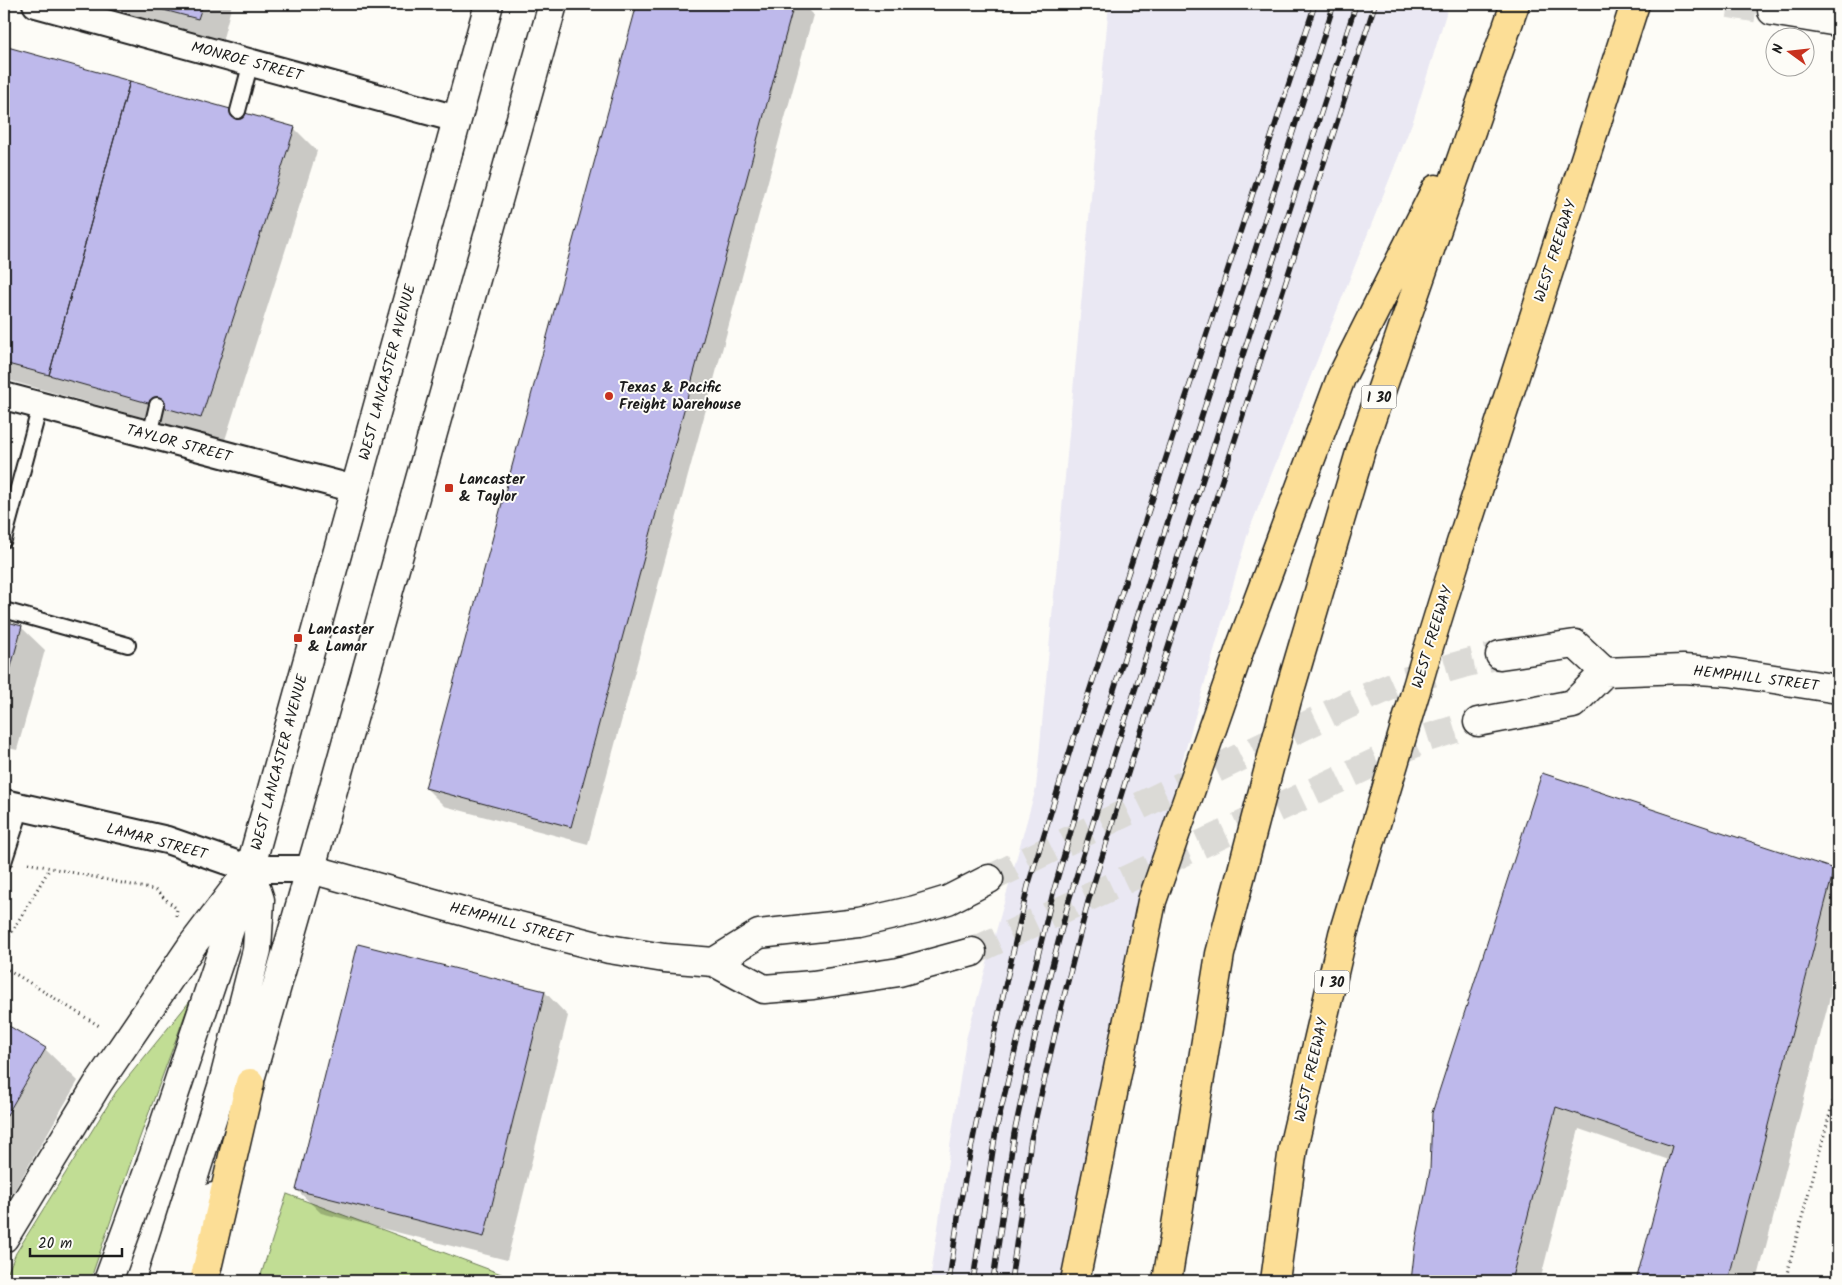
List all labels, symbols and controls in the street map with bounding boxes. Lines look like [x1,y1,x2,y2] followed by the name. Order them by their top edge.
[1764,28,1814,78] north arrow
[188,36,307,89] street label: MONROE STREET
[1767,42,1790,56] text: N
[1528,196,1584,305] street label: WEST FREEWAY
[353,280,423,463] street label: WEST LANCASTER AVENUE
[619,376,742,417] place label: Texas & Pacific Freight Warehouse
[1362,386,1396,408] road number: I 30
[603,390,615,402] marker: Texas & Pacific Freight Warehouse
[123,418,236,470] street label: TAYLOR STREET
[459,468,525,509] place label: Lancaster & Taylor
[443,482,455,494] marker: Lancaster & Taylor
[1406,582,1460,692] street label: WEST FREEWAY
[308,618,374,659] place label: Lancaster & Lamar
[292,632,304,644] marker: Lancaster & Lamar
[1692,659,1822,699] street label: HEMPHILL STREET
[245,670,315,853] street label: WEST LANCASTER AVENUE
[104,817,212,867] street label: LAMAR STREET
[447,896,577,952] street label: HEMPHILL STREET
[1314,970,1350,994] road number: I 30
[1288,1014,1336,1125] street label: WEST FREEWAY
[30,1225,122,1257] scale bar
[38,1232,72,1256] text: 20 m

